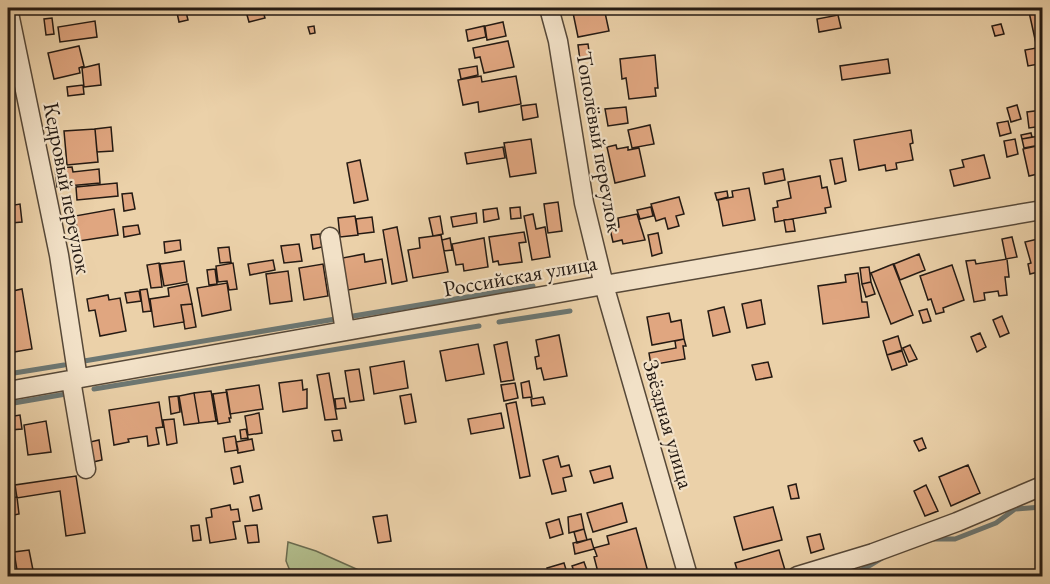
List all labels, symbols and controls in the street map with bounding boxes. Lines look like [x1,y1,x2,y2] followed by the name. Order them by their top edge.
[569,49,630,235] street label: Тополёвый переулок
[37,100,98,277] street label: Кедровый переулок
[441,248,599,303] street label: Российская улица
[636,356,701,492] street label: Звёздная улица

